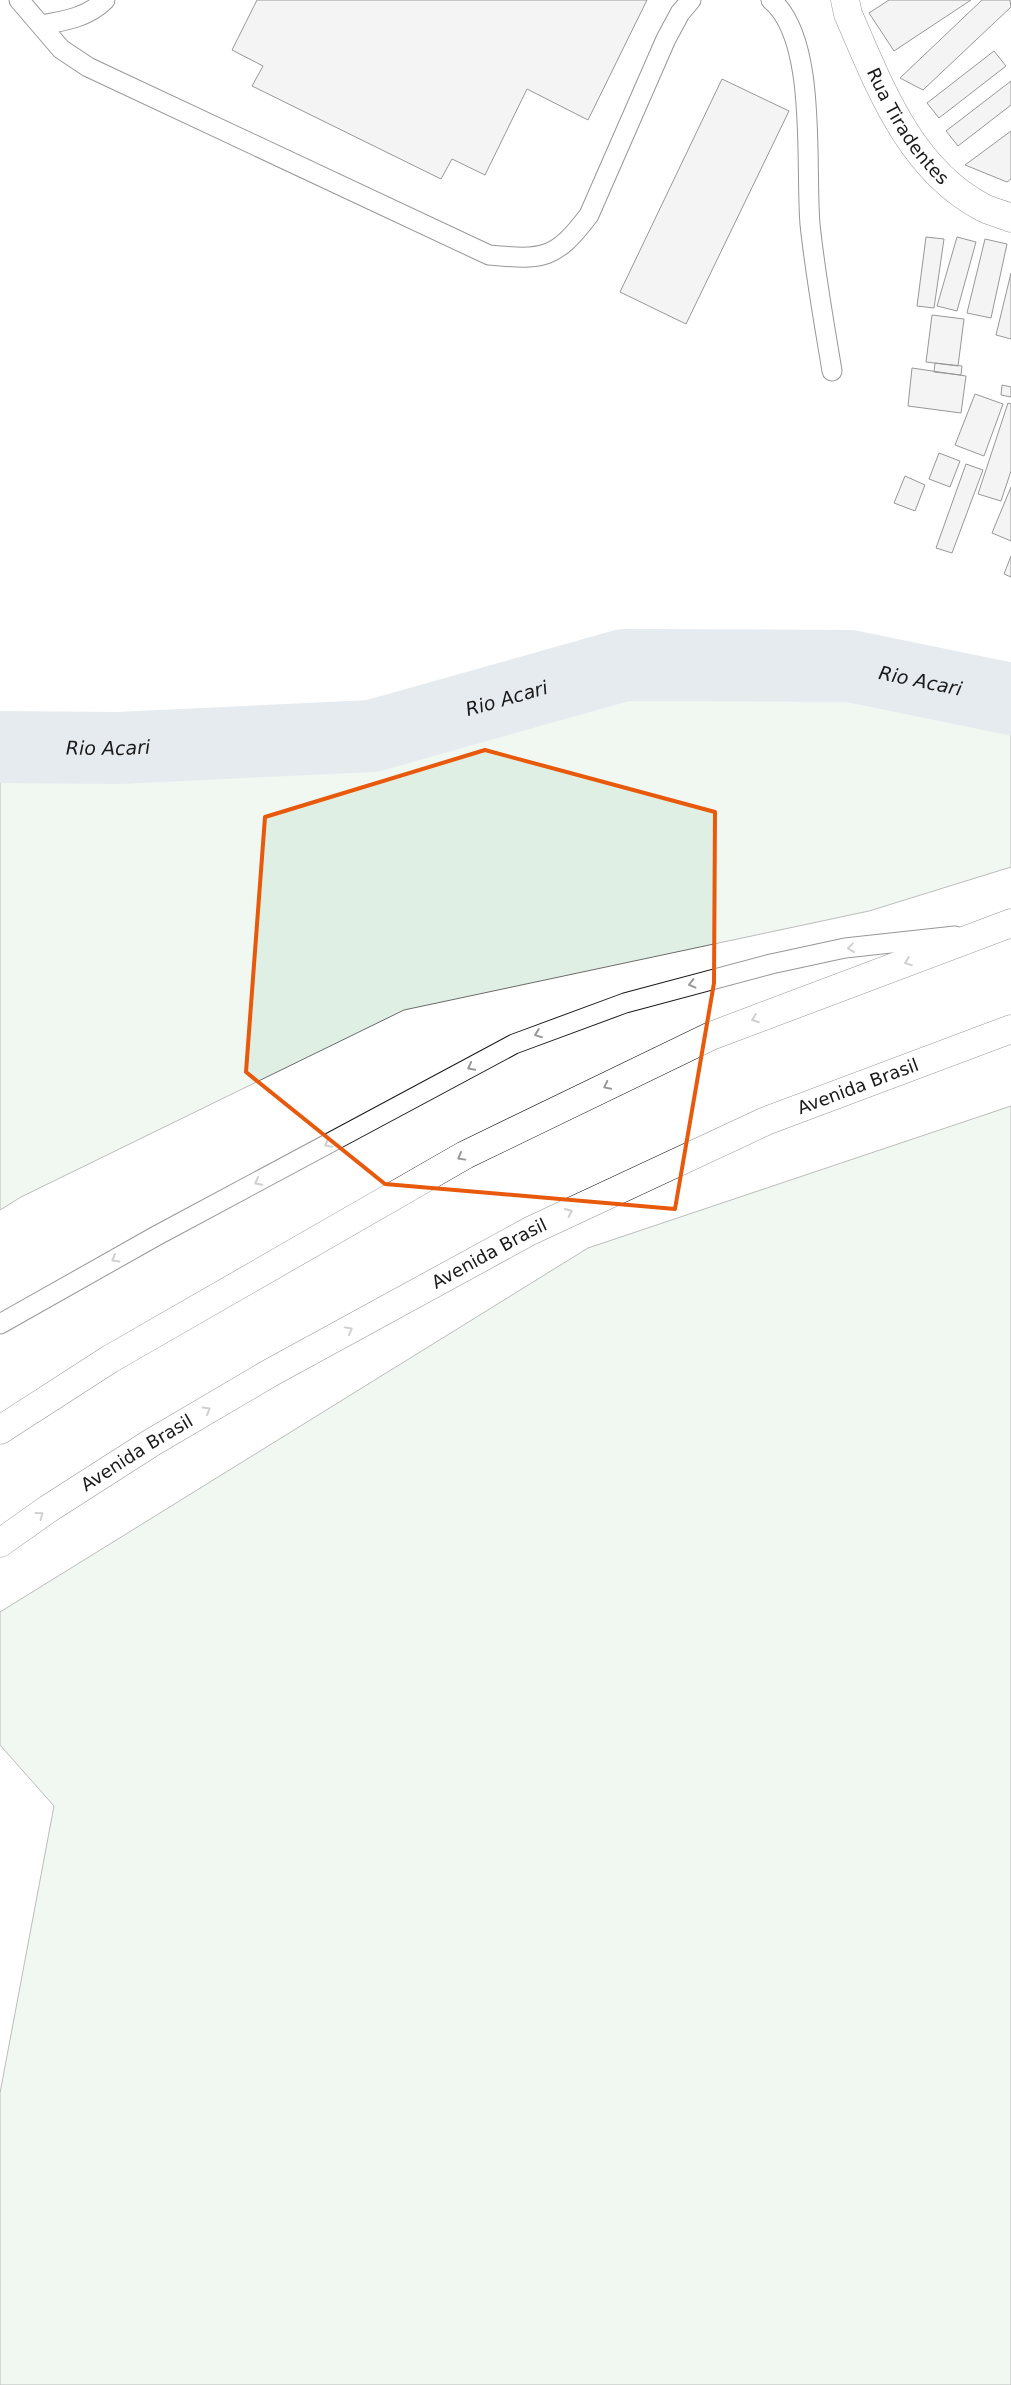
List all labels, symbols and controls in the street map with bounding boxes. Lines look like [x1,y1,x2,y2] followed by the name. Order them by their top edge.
[863,64,953,189] street label: Rua Tiradentes
[877,661,965,700] water label: Rio Acari
[463,676,551,720] water label: Rio Acari
[66,735,151,759] water label: Rio Acari
[846,942,854,953] one-way arrow
[904,956,912,966] one-way arrow
[688,978,697,989] one-way arrow
[752,1013,760,1023] one-way arrow
[534,1028,543,1039] one-way arrow
[794,1054,921,1118] street label: Avenida Brasil
[467,1061,476,1071] one-way arrow
[604,1080,613,1090] one-way arrow
[324,1138,333,1148] one-way arrow
[458,1151,467,1161] one-way arrow
[254,1176,263,1186] one-way arrow
[564,1208,573,1219] one-way arrow
[428,1214,550,1293] street label: Avenida Brasil
[112,1253,121,1263] one-way arrow
[343,1326,352,1336] one-way arrow
[202,1406,211,1416] one-way arrow
[77,1410,196,1495] street label: Avenida Brasil
[34,1512,44,1521] one-way arrow

